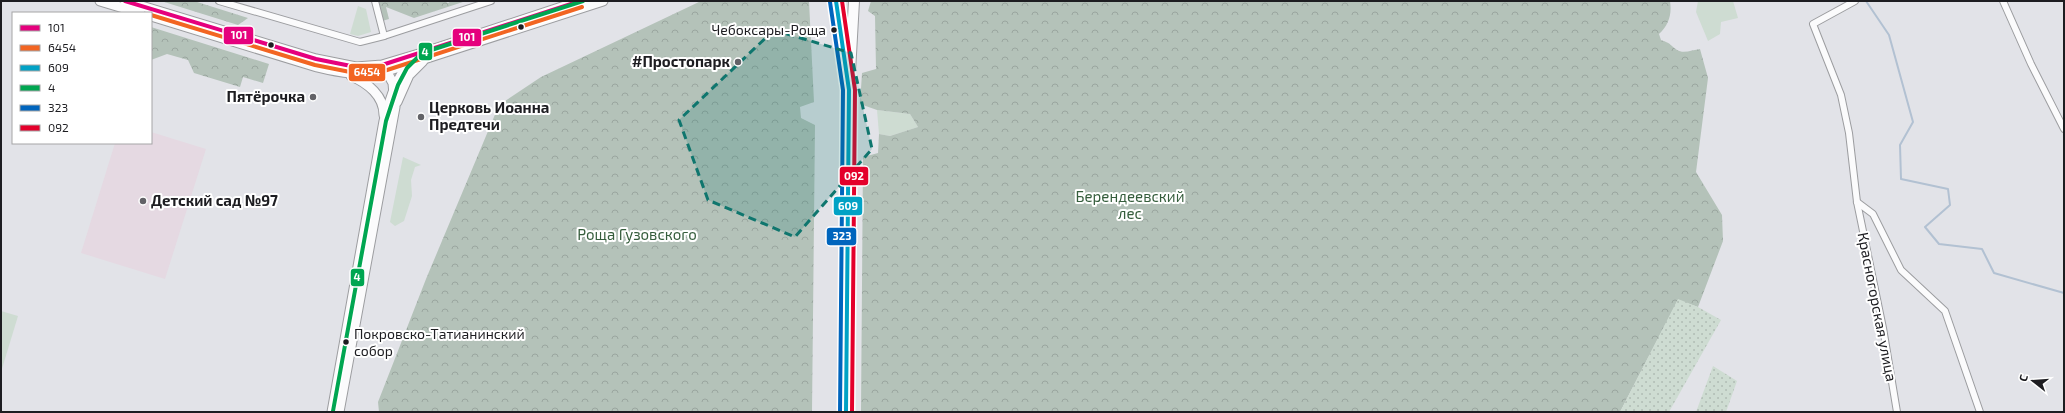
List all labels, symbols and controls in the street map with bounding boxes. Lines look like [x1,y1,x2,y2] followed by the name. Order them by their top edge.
[12,12,152,144] legend
[48,20,65,34] text: 101
[712,21,826,38] place label: Чебоксары-Роща
[516,22,526,32] unlabelled marker
[829,25,839,35] marker: Чебоксары-Роща
[223,26,254,45] line badge: 101
[231,28,247,41] text: 101
[452,28,482,47] line badge: 101
[459,30,475,43] text: 101
[48,40,76,54] text: 6454
[266,40,276,50] unlabelled marker
[418,42,433,61] line badge: 4
[421,45,429,58] text: 4
[632,52,731,70] place label: #Простопарк
[733,57,743,67] marker: #Простопарк
[48,60,69,74] text: 609
[348,63,386,82] line badge: 6454
[354,65,380,78] text: 6454
[48,80,55,94] text: 4
[226,87,305,105] place label: Пятёрочка
[308,92,318,102] marker: Пятёрочка
[429,98,549,133] place label: Церковь Иоанна Предтечи
[48,100,68,114] text: 323
[416,112,426,122] marker: Церковь Иоанна Предтечи
[48,120,69,134] text: 092
[839,166,869,186] line badge: 092
[844,169,864,182] text: 092
[1076,187,1184,222] park label: Берендеевский лес
[151,191,278,209] place label: Детский сад №97
[138,196,148,206] marker: Детский сад №97
[833,196,863,216] line badge: 609
[838,199,858,212] text: 609
[577,225,697,244] park label: Роща Гузовского
[826,227,857,246] line badge: 323
[833,229,851,242] text: 323
[1854,231,1901,383] street label: Красногорская улица
[350,268,365,287] line badge: 4
[353,270,361,283] text: 4
[354,325,525,359] place label: Покровско-Татианинский собор
[341,337,351,347] marker: Покровско-Татианинский собор
[2013,361,2053,401] north arrow
[2016,372,2030,383] text: С

